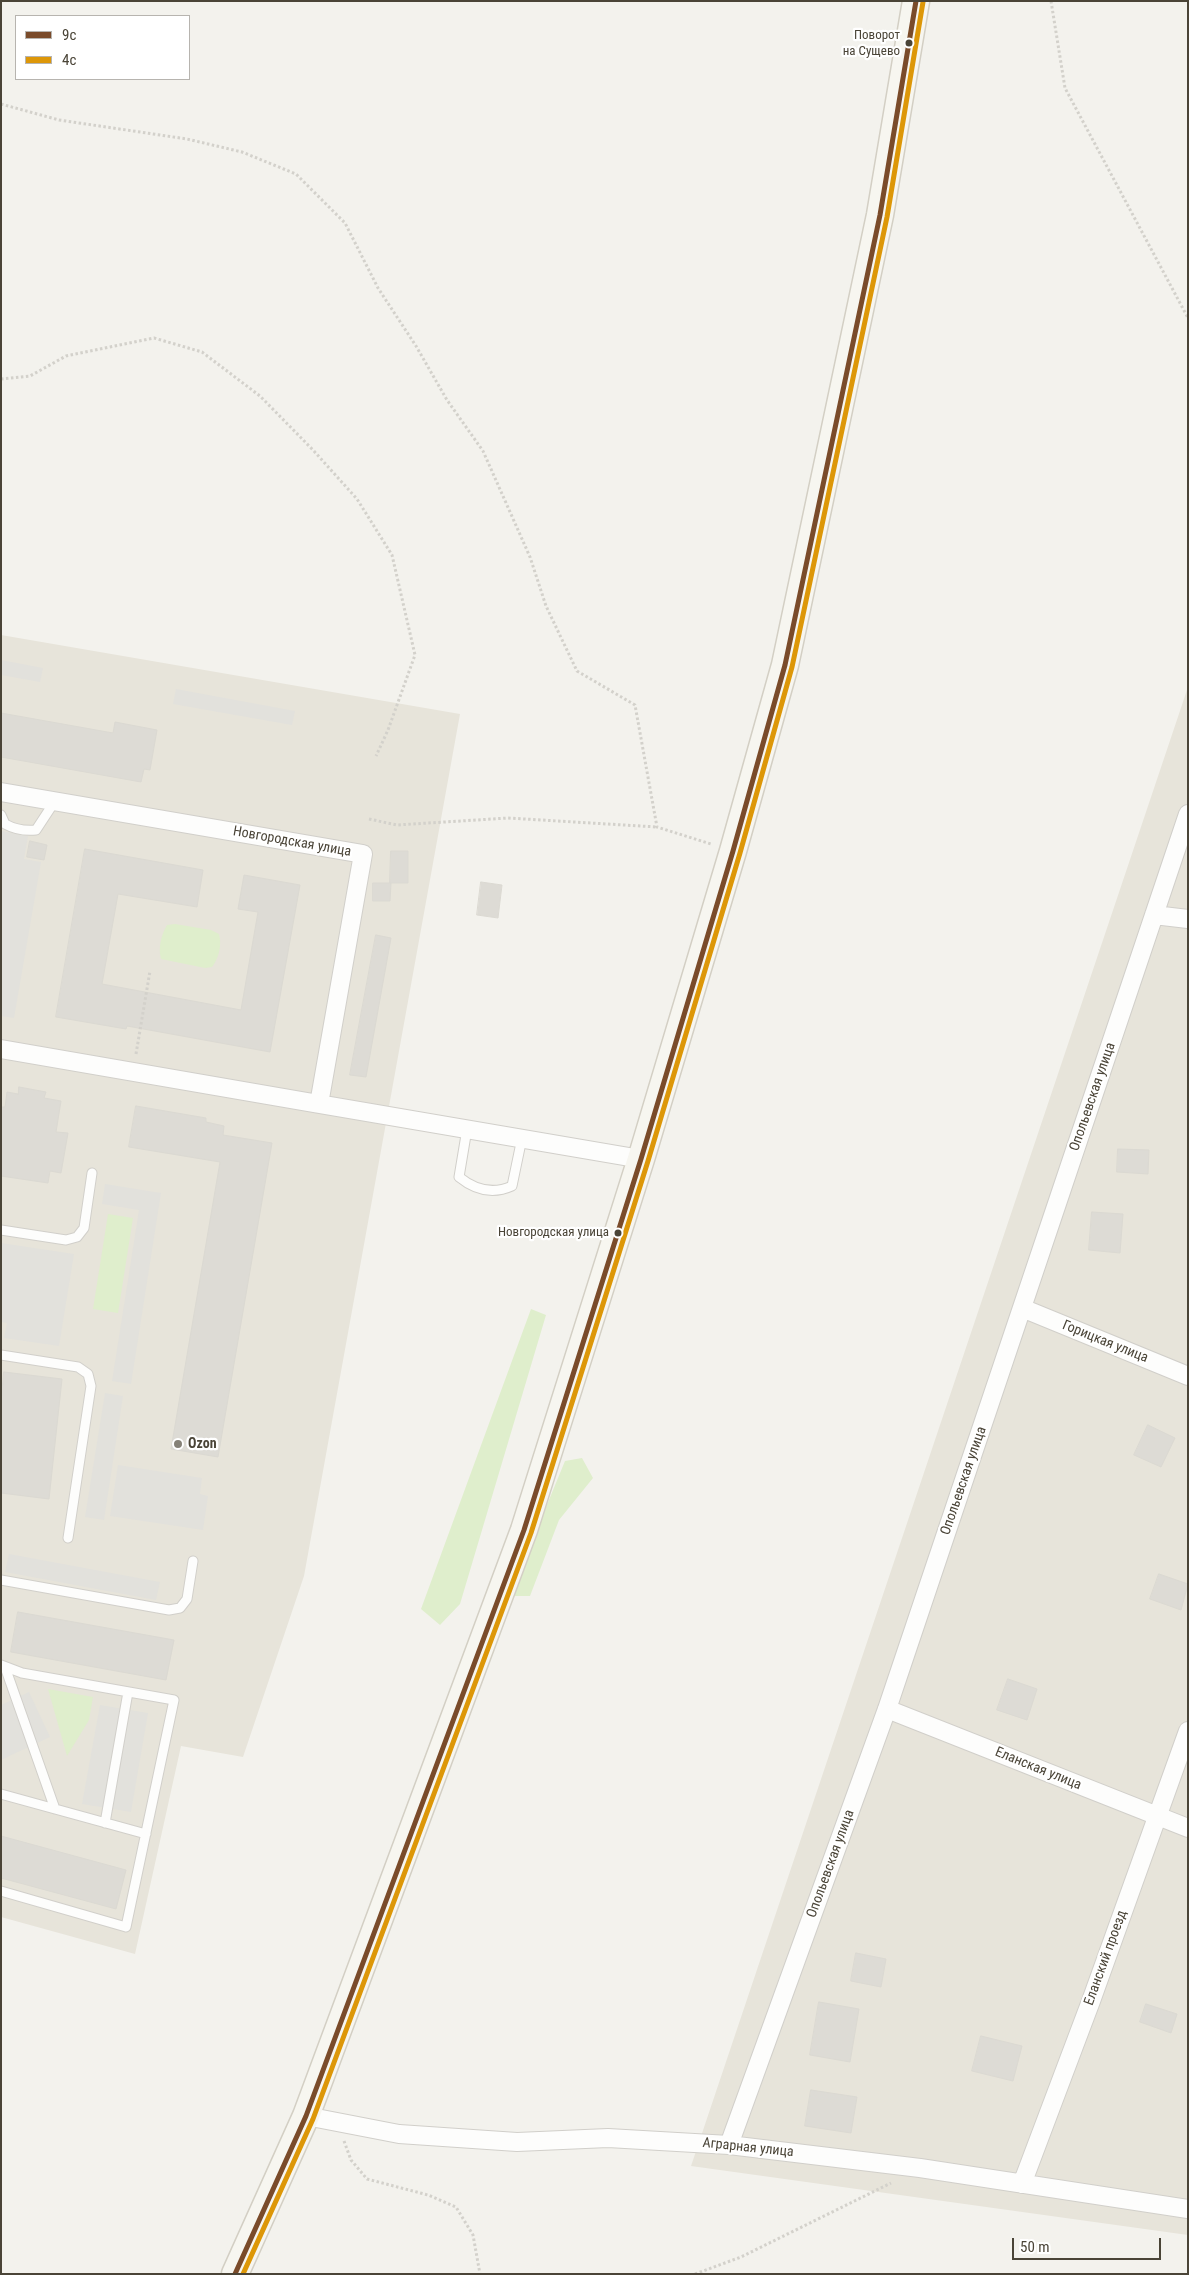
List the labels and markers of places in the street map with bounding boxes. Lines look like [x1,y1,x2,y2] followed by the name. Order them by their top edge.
[843,28,900,59] place label: Поворот на Сущево
[904,38,914,48] marker: Поворот на Сущево
[498,1225,609,1241] place label: Новгородская улица
[613,1228,623,1238] marker: Новгородская улица
[188,1436,217,1452] place label: Ozon
[172,1438,184,1450] marker: Ozon

